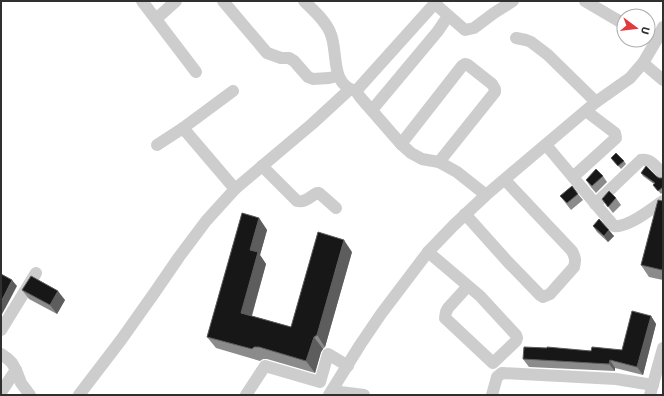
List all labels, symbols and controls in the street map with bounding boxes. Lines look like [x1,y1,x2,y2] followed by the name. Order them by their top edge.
[616,8,656,48] north arrow
[638,25,652,36] text: U

